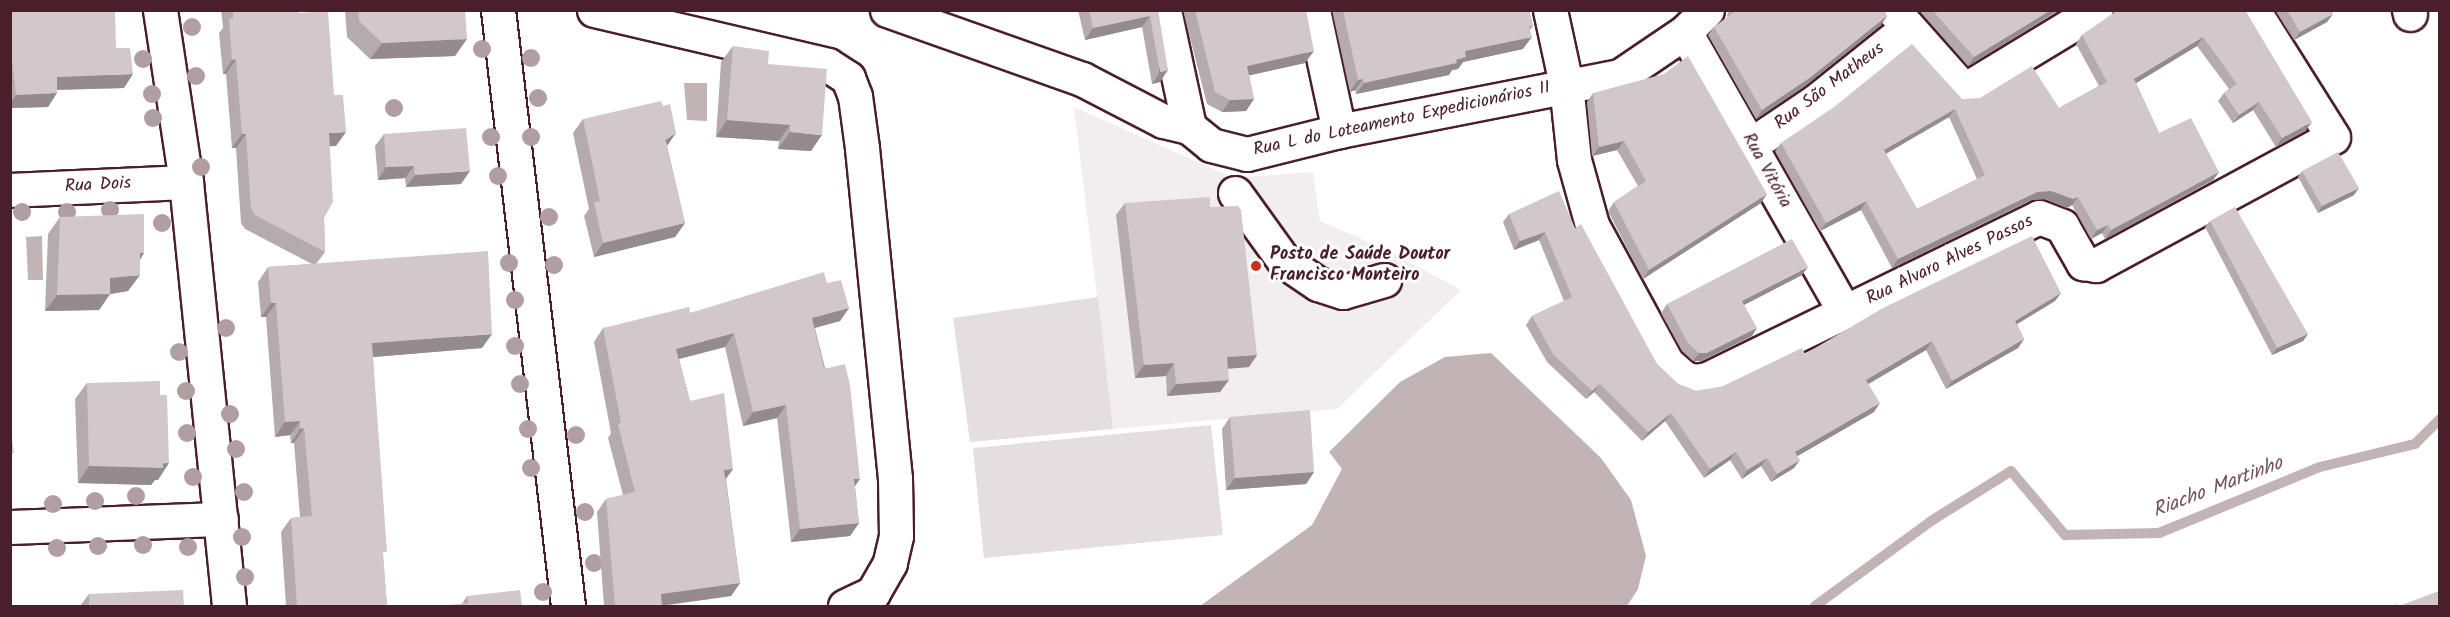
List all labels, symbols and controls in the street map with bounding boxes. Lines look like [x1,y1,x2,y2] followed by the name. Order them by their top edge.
[1771,39,1889,135] street label: Rua São Matheus
[1251,78,1553,162] street label: Rua L do Loteamento Expedicionários II
[1737,130,1795,212] street label: Rua Vitória
[64,173,132,199] street label: Rua Dois
[1863,211,2037,311] street label: Rua Alvaro Alves Passos
[1270,245,1450,288] place label: Posto de Saúde Doutor Francisco Monteiro
[1247,257,1265,275] marker: Posto de Saúde Doutor Francisco Monteiro
[2150,452,2286,524] water label: Riacho Martinho

